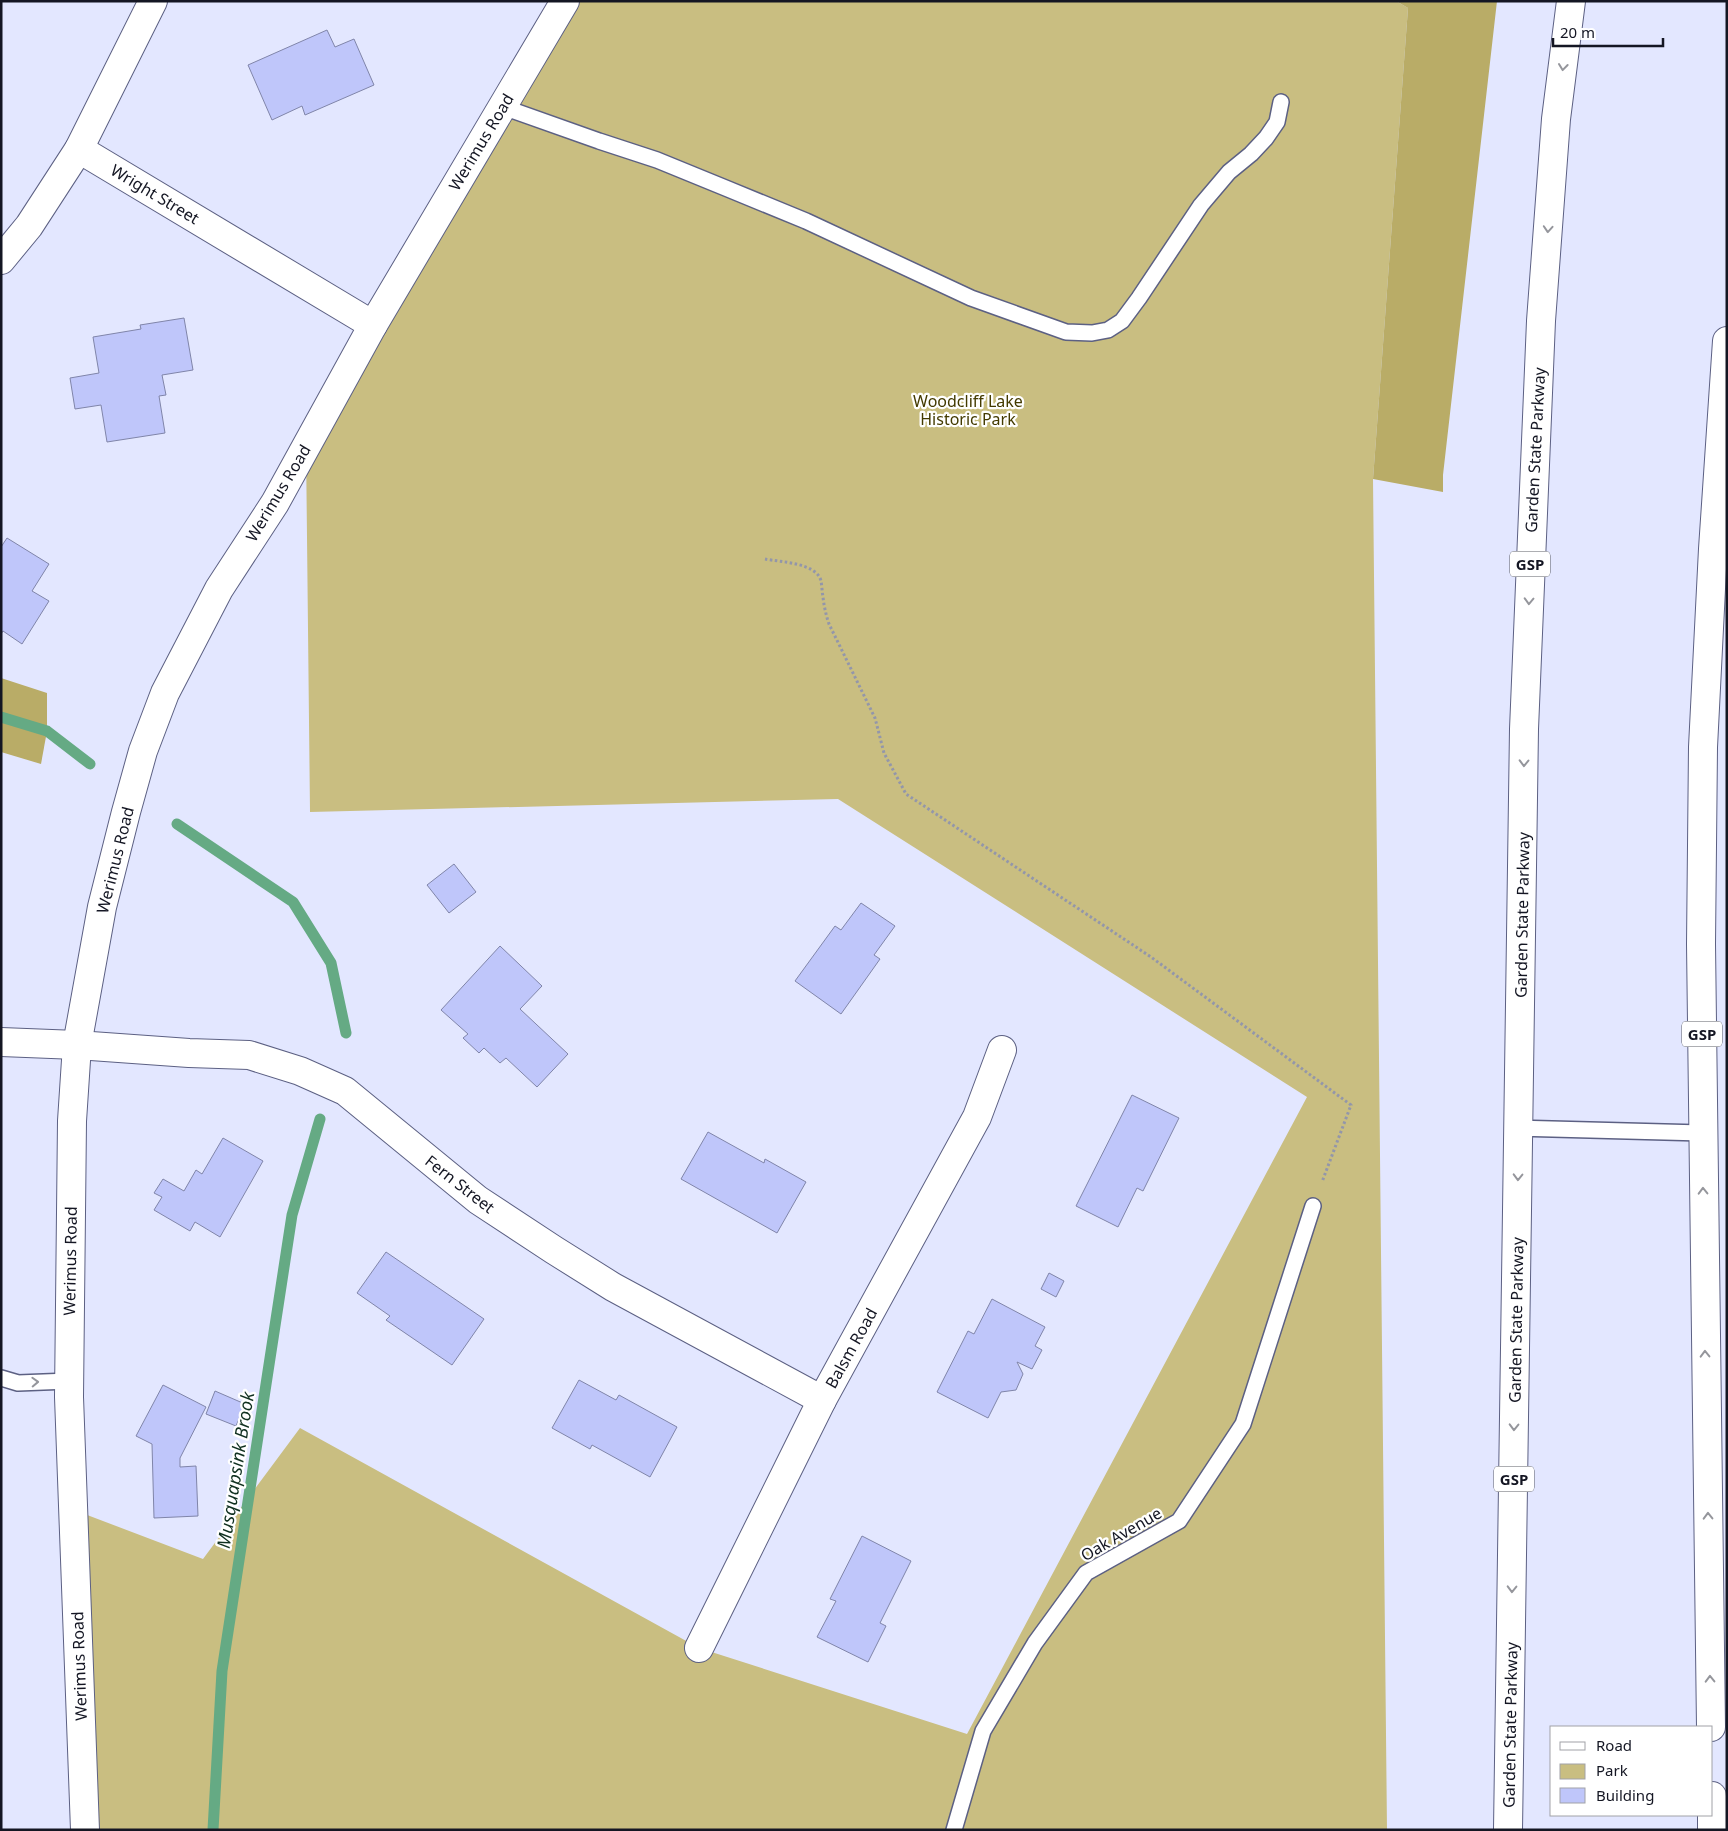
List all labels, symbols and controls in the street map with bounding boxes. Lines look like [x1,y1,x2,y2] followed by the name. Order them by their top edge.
[1553,15,1663,47] scale bar
[1560,22,1595,42] text: 20 m
[1558,63,1569,71] one-way arrow
[443,89,519,195] street label: Werimus Road
[107,159,204,229] street label: Wright Street
[1542,225,1553,233] one-way arrow
[1520,366,1550,533] street label: Garden State Parkway
[913,390,1023,430] park label: Woodcliff Lake Historic Park
[240,440,316,546] street label: Werimus Road
[1510,552,1550,576] road number: GSP
[1523,597,1534,605] one-way arrow
[1519,760,1529,767] one-way arrow
[91,804,139,916] street label: Werimus Road
[1510,831,1534,998] street label: Garden State Parkway
[1682,1022,1722,1046] road number: GSP
[421,1150,500,1218] street label: Fern Street
[1513,1174,1523,1181] one-way arrow
[1698,1187,1708,1194] one-way arrow
[58,1206,82,1316] street label: Werimus Road
[1504,1236,1528,1403] street label: Garden State Parkway
[820,1304,882,1392] street label: Balsm Road
[1700,1349,1711,1357] one-way arrow
[32,1377,39,1387] one-way arrow
[211,1389,259,1550] water label: Musquapsink Brook
[1509,1423,1520,1431] one-way arrow
[1494,1466,1534,1492] road number: GSP
[1076,1502,1166,1566] street label: Oak Avenue
[1703,1512,1713,1520] one-way arrow
[1507,1586,1517,1594] one-way arrow
[66,1611,92,1721] street label: Werimus Road
[1498,1641,1522,1808] street label: Garden State Parkway
[1705,1674,1715,1682] one-way arrow
[1550,1726,1713,1816] legend
[1596,1735,1632,1755] text: Road
[1596,1760,1628,1780] text: Park
[1596,1785,1654,1805] text: Building

